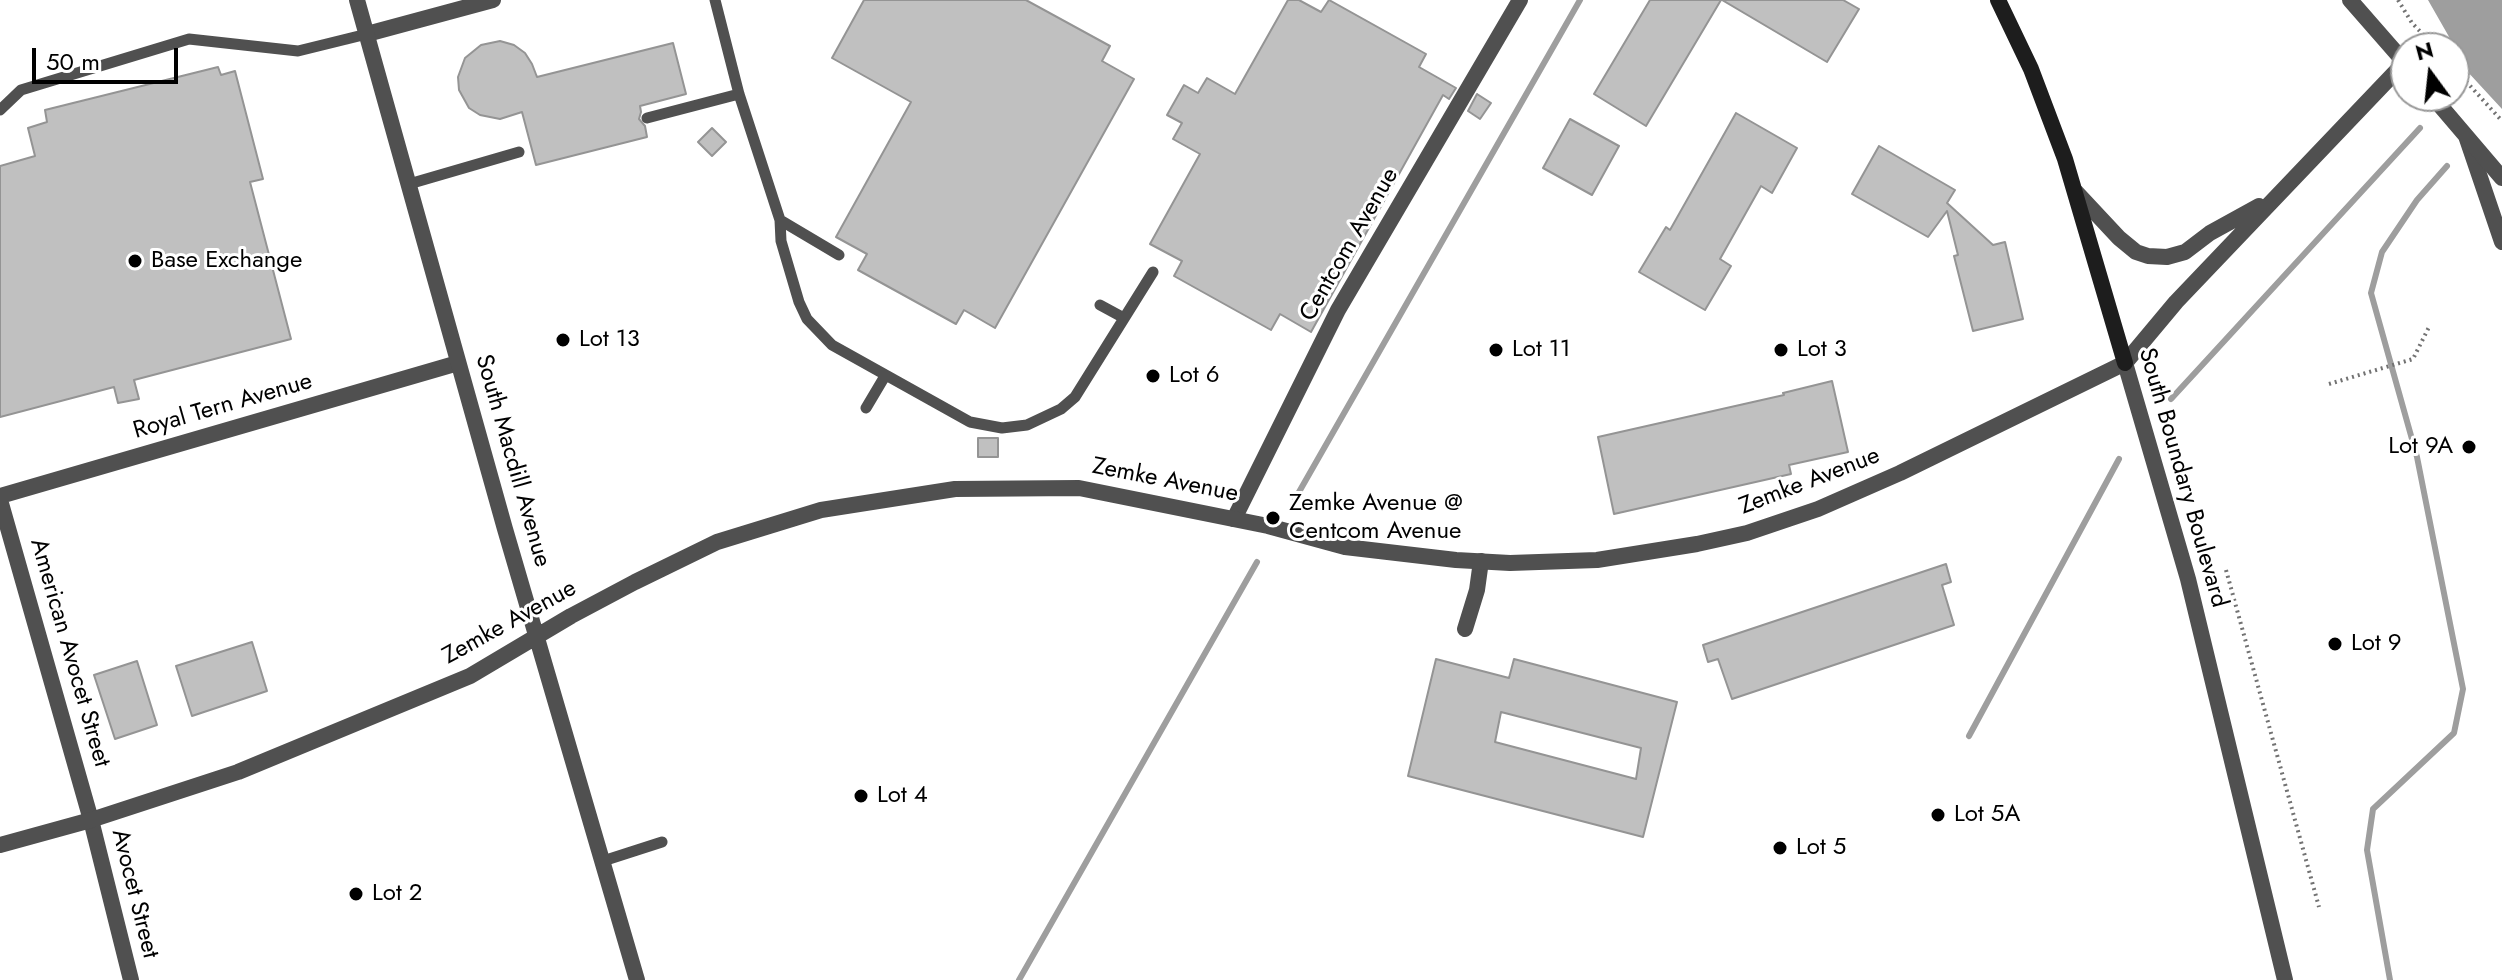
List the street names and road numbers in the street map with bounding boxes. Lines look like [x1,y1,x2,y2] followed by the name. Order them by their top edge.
[1294,163,1406,327] street label: Centcom Avenue
[2131,345,2233,611] street label: South Boundary Boulevard
[468,351,556,571] street label: South Macdill Avenue
[130,368,316,446] street label: Royal Tern Avenue
[1736,442,1884,522] street label: Zemke Avenue
[1090,453,1240,509] street label: Zemke Avenue
[23,536,115,770] street label: American Avocet Street
[438,575,582,671] street label: Zemke Avenue
[104,826,164,962] street label: Avocet Street

